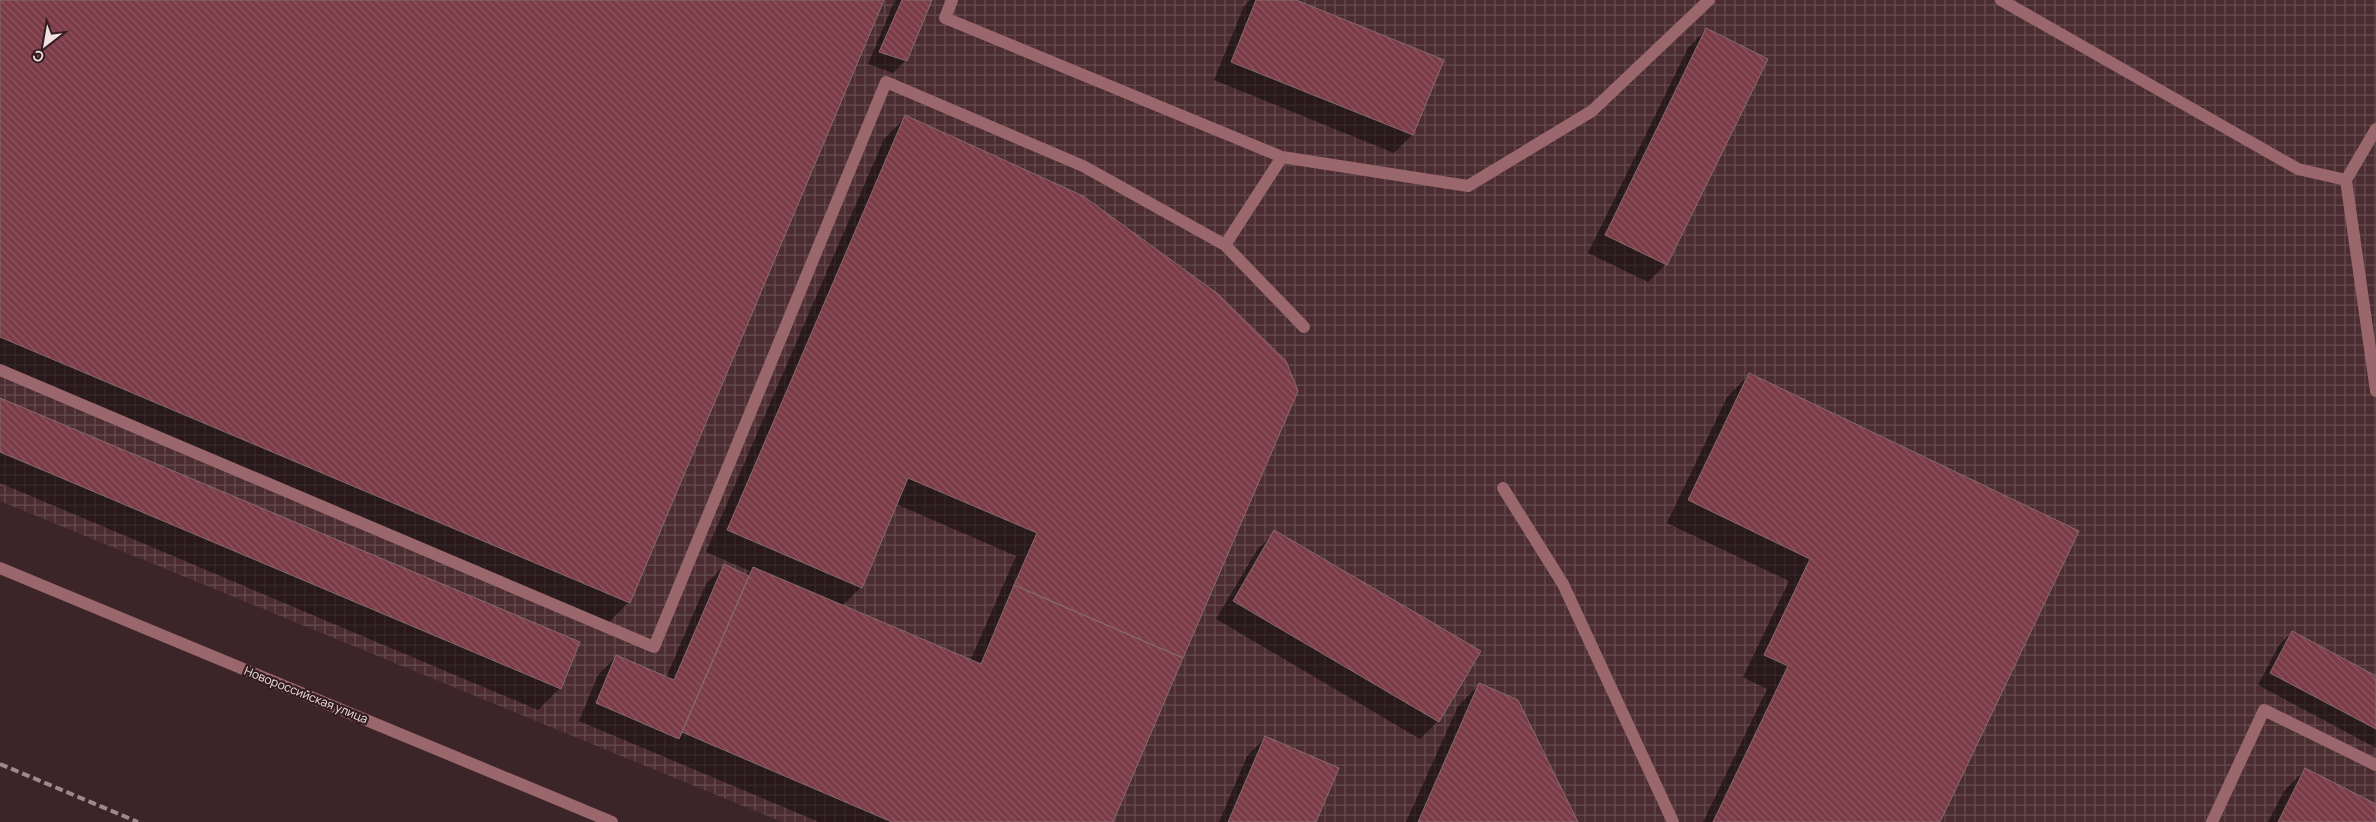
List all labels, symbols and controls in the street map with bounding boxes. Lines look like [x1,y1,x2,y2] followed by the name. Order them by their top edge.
[20,20,70,70] north arrow
[29,46,47,67] text: С
[242,662,371,727] street label: Новороссийская улица

